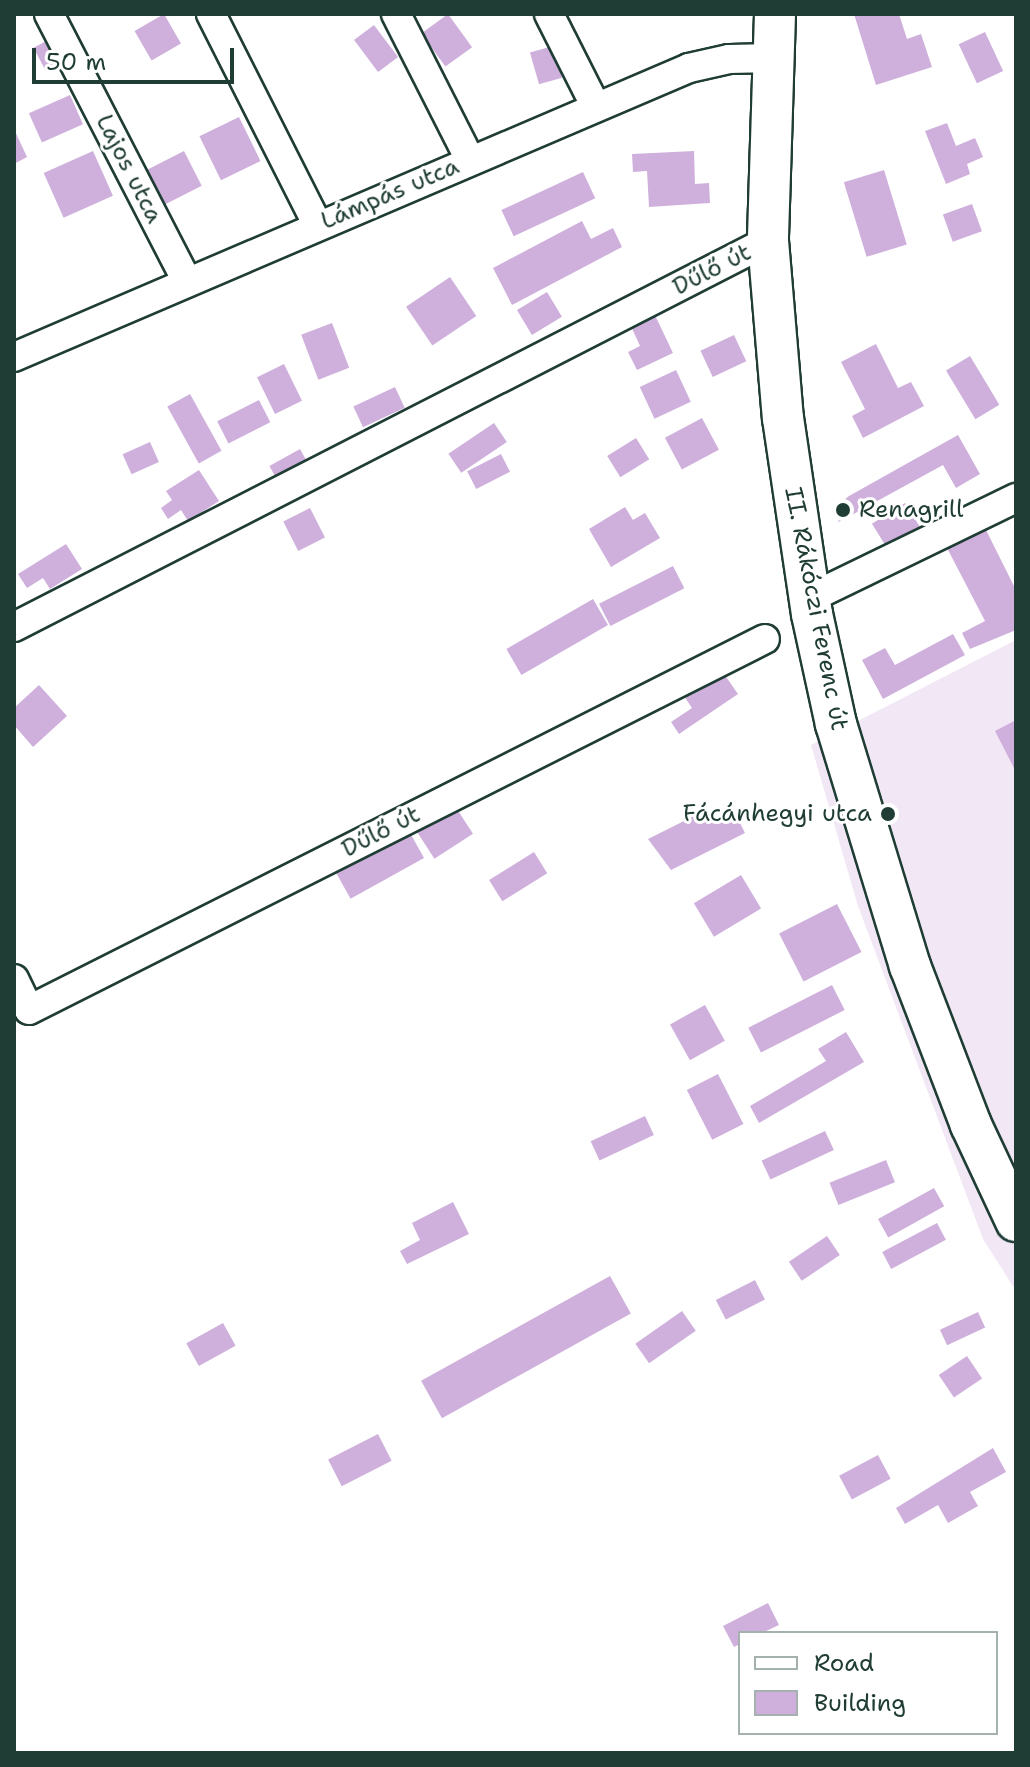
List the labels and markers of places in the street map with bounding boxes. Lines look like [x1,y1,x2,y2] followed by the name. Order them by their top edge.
[859,496,963,524] place label: Renagrill
[834,501,852,519] marker: Renagrill
[683,800,872,828] place label: Fácánhegyi utca
[879,805,897,823] marker: Fácánhegyi utca

